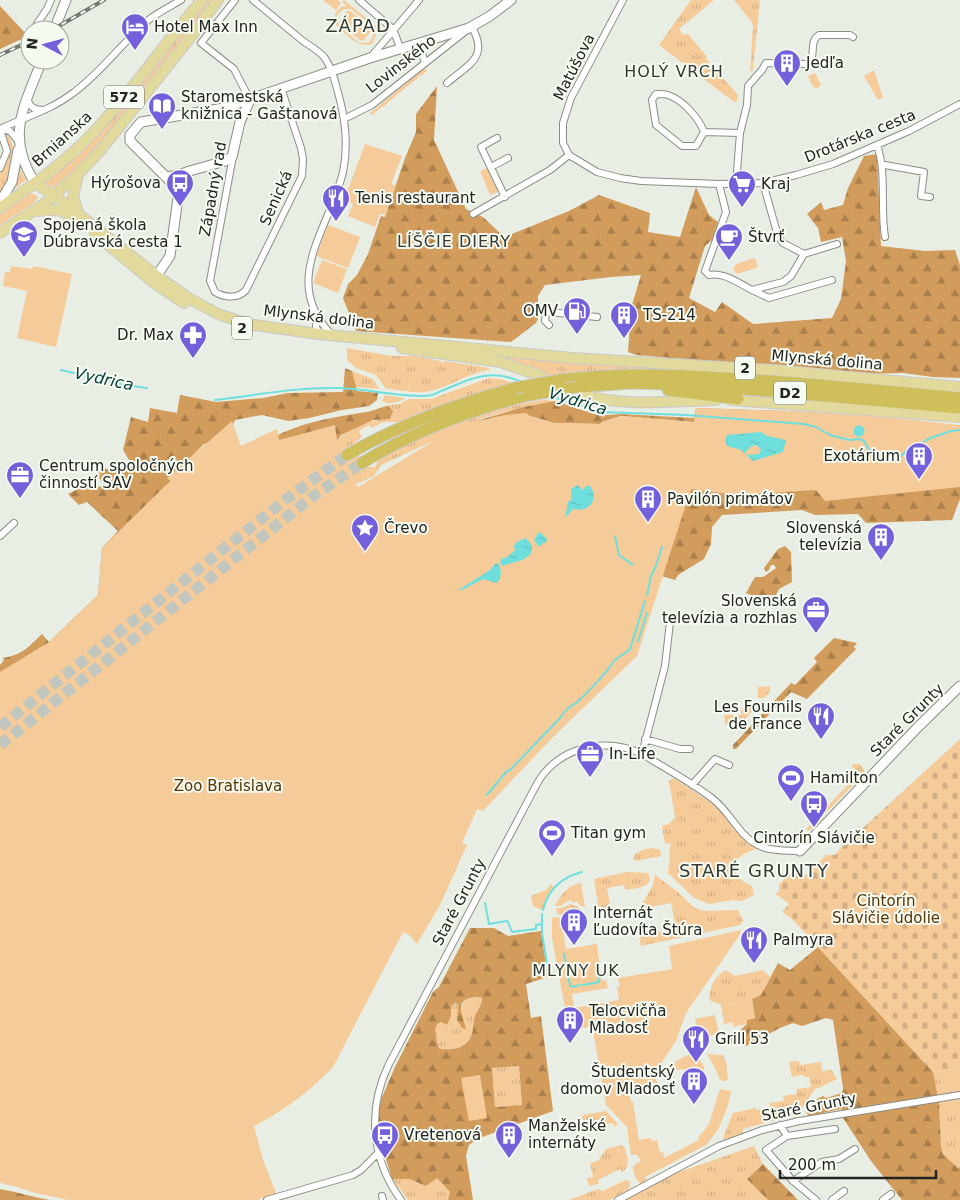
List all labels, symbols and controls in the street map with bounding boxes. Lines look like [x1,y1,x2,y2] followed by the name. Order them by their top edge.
[120,12,150,51] hotel icon: Hotel Max Inn
[325,15,391,36] district label: ZÁPAD
[154,18,258,36] place label: Hotel Max Inn
[20,20,70,70] north arrow
[362,31,440,97] street label: Lovinského
[550,31,598,103] street label: Matúšova
[24,37,41,50] text: N
[772,48,802,87] building icon: Jedľa
[805,54,844,72] place label: Jedľa
[624,62,724,81] district label: HOLÝ VRCH
[104,85,144,108] road number: 572
[181,88,338,123] place label: Staromestská knižnica - Gaštanová
[147,91,177,130] library icon: Staromestská knižnica - Gaštanová
[802,105,918,167] street label: Drotárska cesta
[28,108,96,170] street label: Brnianska
[196,140,230,238] street label: Západný rad
[165,168,195,207] bus stop icon: Hýrošova
[256,168,296,228] street label: Senická
[727,169,757,208] supermarket icon: Kraj
[91,174,161,192] place label: Hýrošova
[761,175,790,193] place label: Kraj
[321,183,351,222] restaurant icon: Tenis restaurant
[354,189,475,207] place label: Tenis restaurant
[43,216,183,251] place label: Spojená škola Dúbravská cesta 1
[9,219,39,258] school or university icon: Spojená škola Dúbravská cesta 1
[714,222,744,261] cafe icon: Štvrť
[748,227,784,246] place label: Štvrť
[397,232,511,251] district label: LÍŠČIE DIERY
[562,296,592,335] fuel station icon: OMV
[609,300,639,339] building icon: TS-214
[263,301,375,333] street label: Mlynská dolina
[523,302,559,320] place label: OMV
[642,306,696,324] place label: TS-214
[232,316,252,339] road number: 2
[178,320,208,359] pharmacy icon: Dr. Max
[117,326,174,344] place label: Dr. Max
[771,346,883,374] street label: Mlynská dolina
[735,356,755,379] road number: 2
[73,363,135,395] water label: Vydrica
[774,382,806,404] road number: D2
[546,383,610,419] water label: Vydrica
[904,441,934,480] building icon: Exotárium
[823,447,900,465] place label: Exotárium
[39,457,193,492] place label: Centrum spoločných činností SAV
[5,460,35,499] office icon: Centrum spoločných činností SAV
[633,484,663,523] building icon: Pavilón primátov
[667,490,793,508] place label: Pavilón primátov
[350,513,380,552] place icon: Črevo
[384,518,428,537] place label: Črevo
[786,519,862,554] place label: Slovenská televízia
[866,522,896,561] building icon: Slovenská televízia
[662,592,797,627] place label: Slovenská televízia a rozhlas
[801,595,831,634] office icon: Slovenská televízia a rozhlas
[867,680,947,760] street label: Staré Grunty
[714,698,802,733] place label: Les Fournils de France
[806,701,836,740] restaurant icon: Les Fournils de France
[575,739,605,778] office icon: In-Life
[609,745,655,763] place label: In-Life
[776,763,806,802] sports icon: Hamilton
[810,769,878,787] place label: Hamilton
[174,777,282,795] park label: Zoo Bratislava
[799,789,829,828] bus stop icon: Cintorín Slávičie
[537,818,567,857] sports icon: Titan gym
[570,824,646,842] place label: Titan gym
[753,829,875,847] place label: Cintorín Slávičie
[429,855,490,949] street label: Staré Grunty
[679,860,829,881] district label: STARÉ GRUNTY
[832,892,940,927] park label: Cintorín Slávičie údolie
[593,904,702,939] place label: Internát Ľudovíta Štúra
[559,907,589,946] building icon: Internát Ľudovíta Štúra
[739,925,769,964] restaurant icon: Palmyra
[773,931,834,949] place label: Palmyra
[532,961,620,980] district label: MLYNY UK
[588,1002,666,1037] place label: Telocvičňa Mladosť
[555,1005,585,1044] building icon: Telocvičňa Mladosť
[681,1024,711,1063] restaurant icon: Grill 53
[715,1030,769,1048] place label: Grill 53
[560,1062,675,1098] place label: Študentský domov Mladosť
[679,1066,709,1105] building icon: Študentský domov Mladosť
[760,1089,858,1125] street label: Staré Grunty
[528,1117,606,1152] place label: Manželské internáty
[370,1120,400,1159] bus stop icon: Vretenová
[494,1120,524,1159] building icon: Manželské internáty
[404,1126,481,1144] place label: Vretenová
[780,1148,936,1180] scale bar
[788,1156,836,1174] text: 200 m

